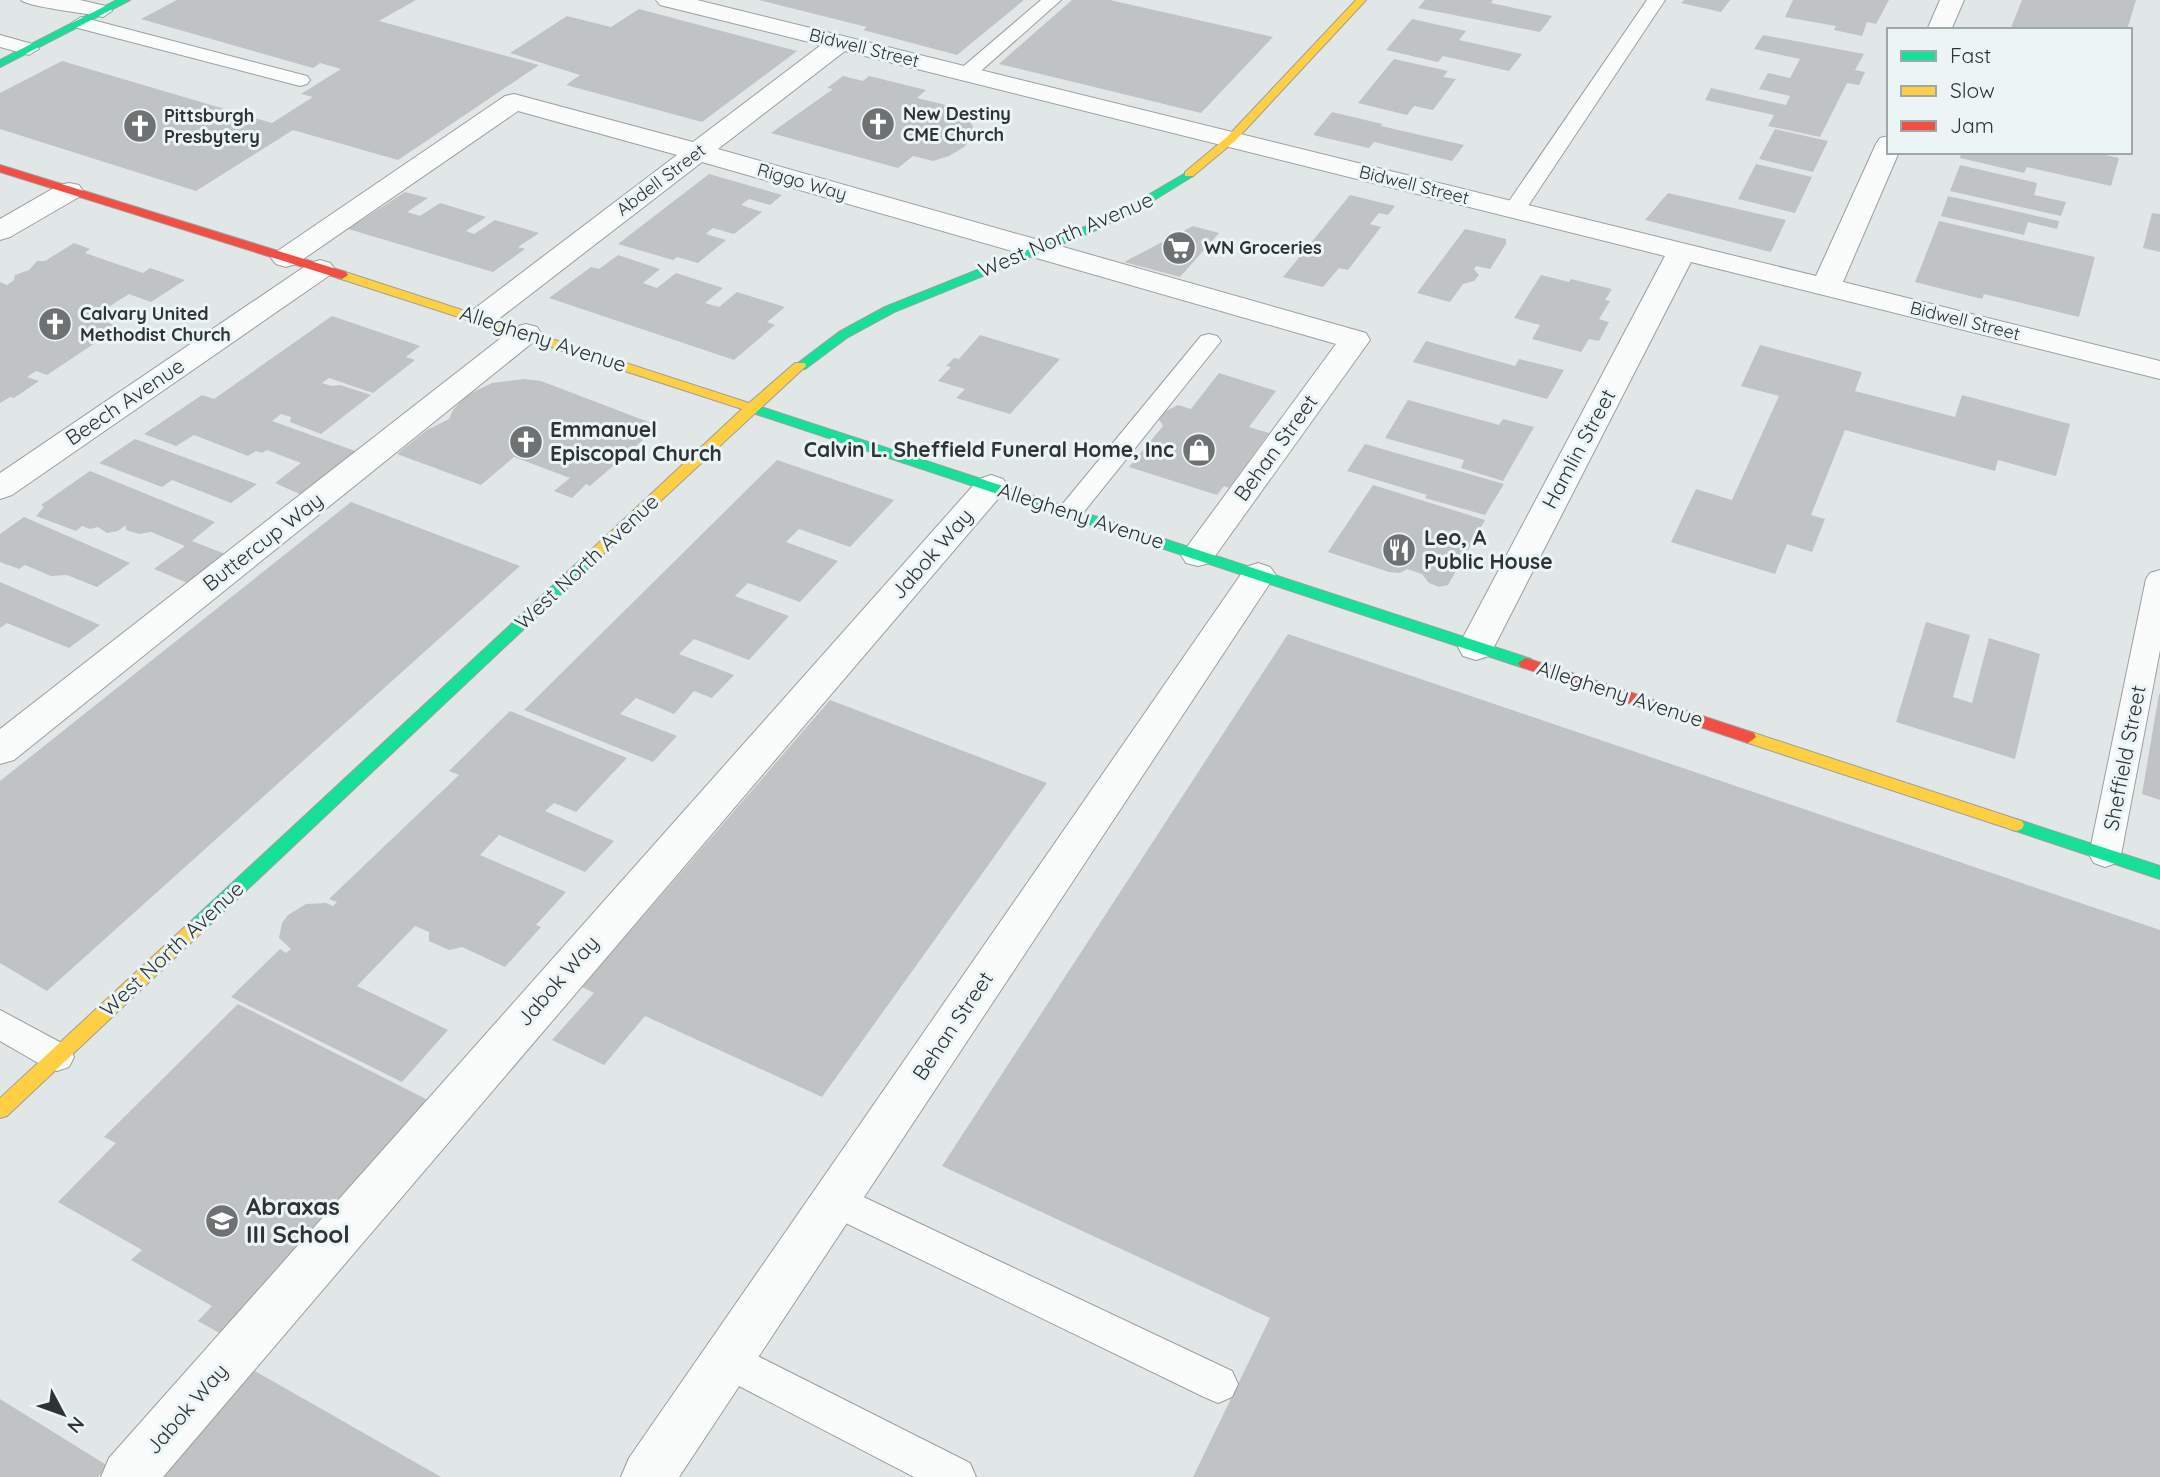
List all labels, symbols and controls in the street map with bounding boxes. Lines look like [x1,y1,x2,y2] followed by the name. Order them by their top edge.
[807,23,922,72] street label: Bidwell Street
[1887,28,2132,154] legend
[1950,42,1991,68] text: Fast
[1950,77,1995,103] text: Slow
[903,102,1011,146] place label: New Destiny CME Church
[164,104,260,148] place label: Pittsburgh Presbytery
[859,105,897,143] church icon: New Destiny CME Church
[121,107,159,145] church icon: Pittsburgh Presbytery
[1950,112,1994,138] text: Jam
[611,139,710,221] street label: Abdell Street
[755,158,850,205] street label: Riggo Way
[1357,160,1472,209] street label: Bidwell Street
[974,186,1157,283] street label: West North Avenue
[1160,229,1198,267] supermarket icon: WN Groceries
[1204,236,1322,259] place label: WN Groceries
[1908,296,2023,345] street label: Bidwell Street
[457,299,630,377] street label: Allegheny Avenue
[80,302,231,346] place label: Calvary United Methodist Church
[36,305,74,343] church icon: Calvary United Methodist Church
[60,352,189,450] street label: Beech Avenue
[1536,384,1620,513] street label: Hamlin Street
[1228,389,1323,506] street label: Behan Street
[550,416,722,466] place label: Emmanuel Episcopal Church
[507,423,545,461] church icon: Emmanuel Episcopal Church
[1180,431,1218,469] shop icon: Calvin L. Sheffield Funeral Home, Inc
[804,436,1174,462] place label: Calvin L. Sheffield Funeral Home, Inc
[995,476,1168,554] street label: Allegheny Avenue
[197,486,328,596] street label: Buttercup Way
[509,488,664,635] street label: West North Avenue
[885,503,978,604] street label: Jabok Way
[1424,524,1553,574] place label: Leo, A Public House
[1380,531,1418,569] restaurant icon: Leo, A Public House
[1534,654,1707,732] street label: Allegheny Avenue
[2097,683,2151,833] street label: Sheffield Street
[94,875,249,1022] street label: West North Avenue
[511,930,604,1031] street label: Jabok Way
[906,966,998,1085] street label: Behan Street
[246,1191,350,1249] place label: Abraxas III School
[203,1202,241,1240] school or university icon: Abraxas III School
[140,1358,233,1459] street label: Jabok Way
[28,1379,98,1449] north arrow
[62,1412,89,1438] text: N

